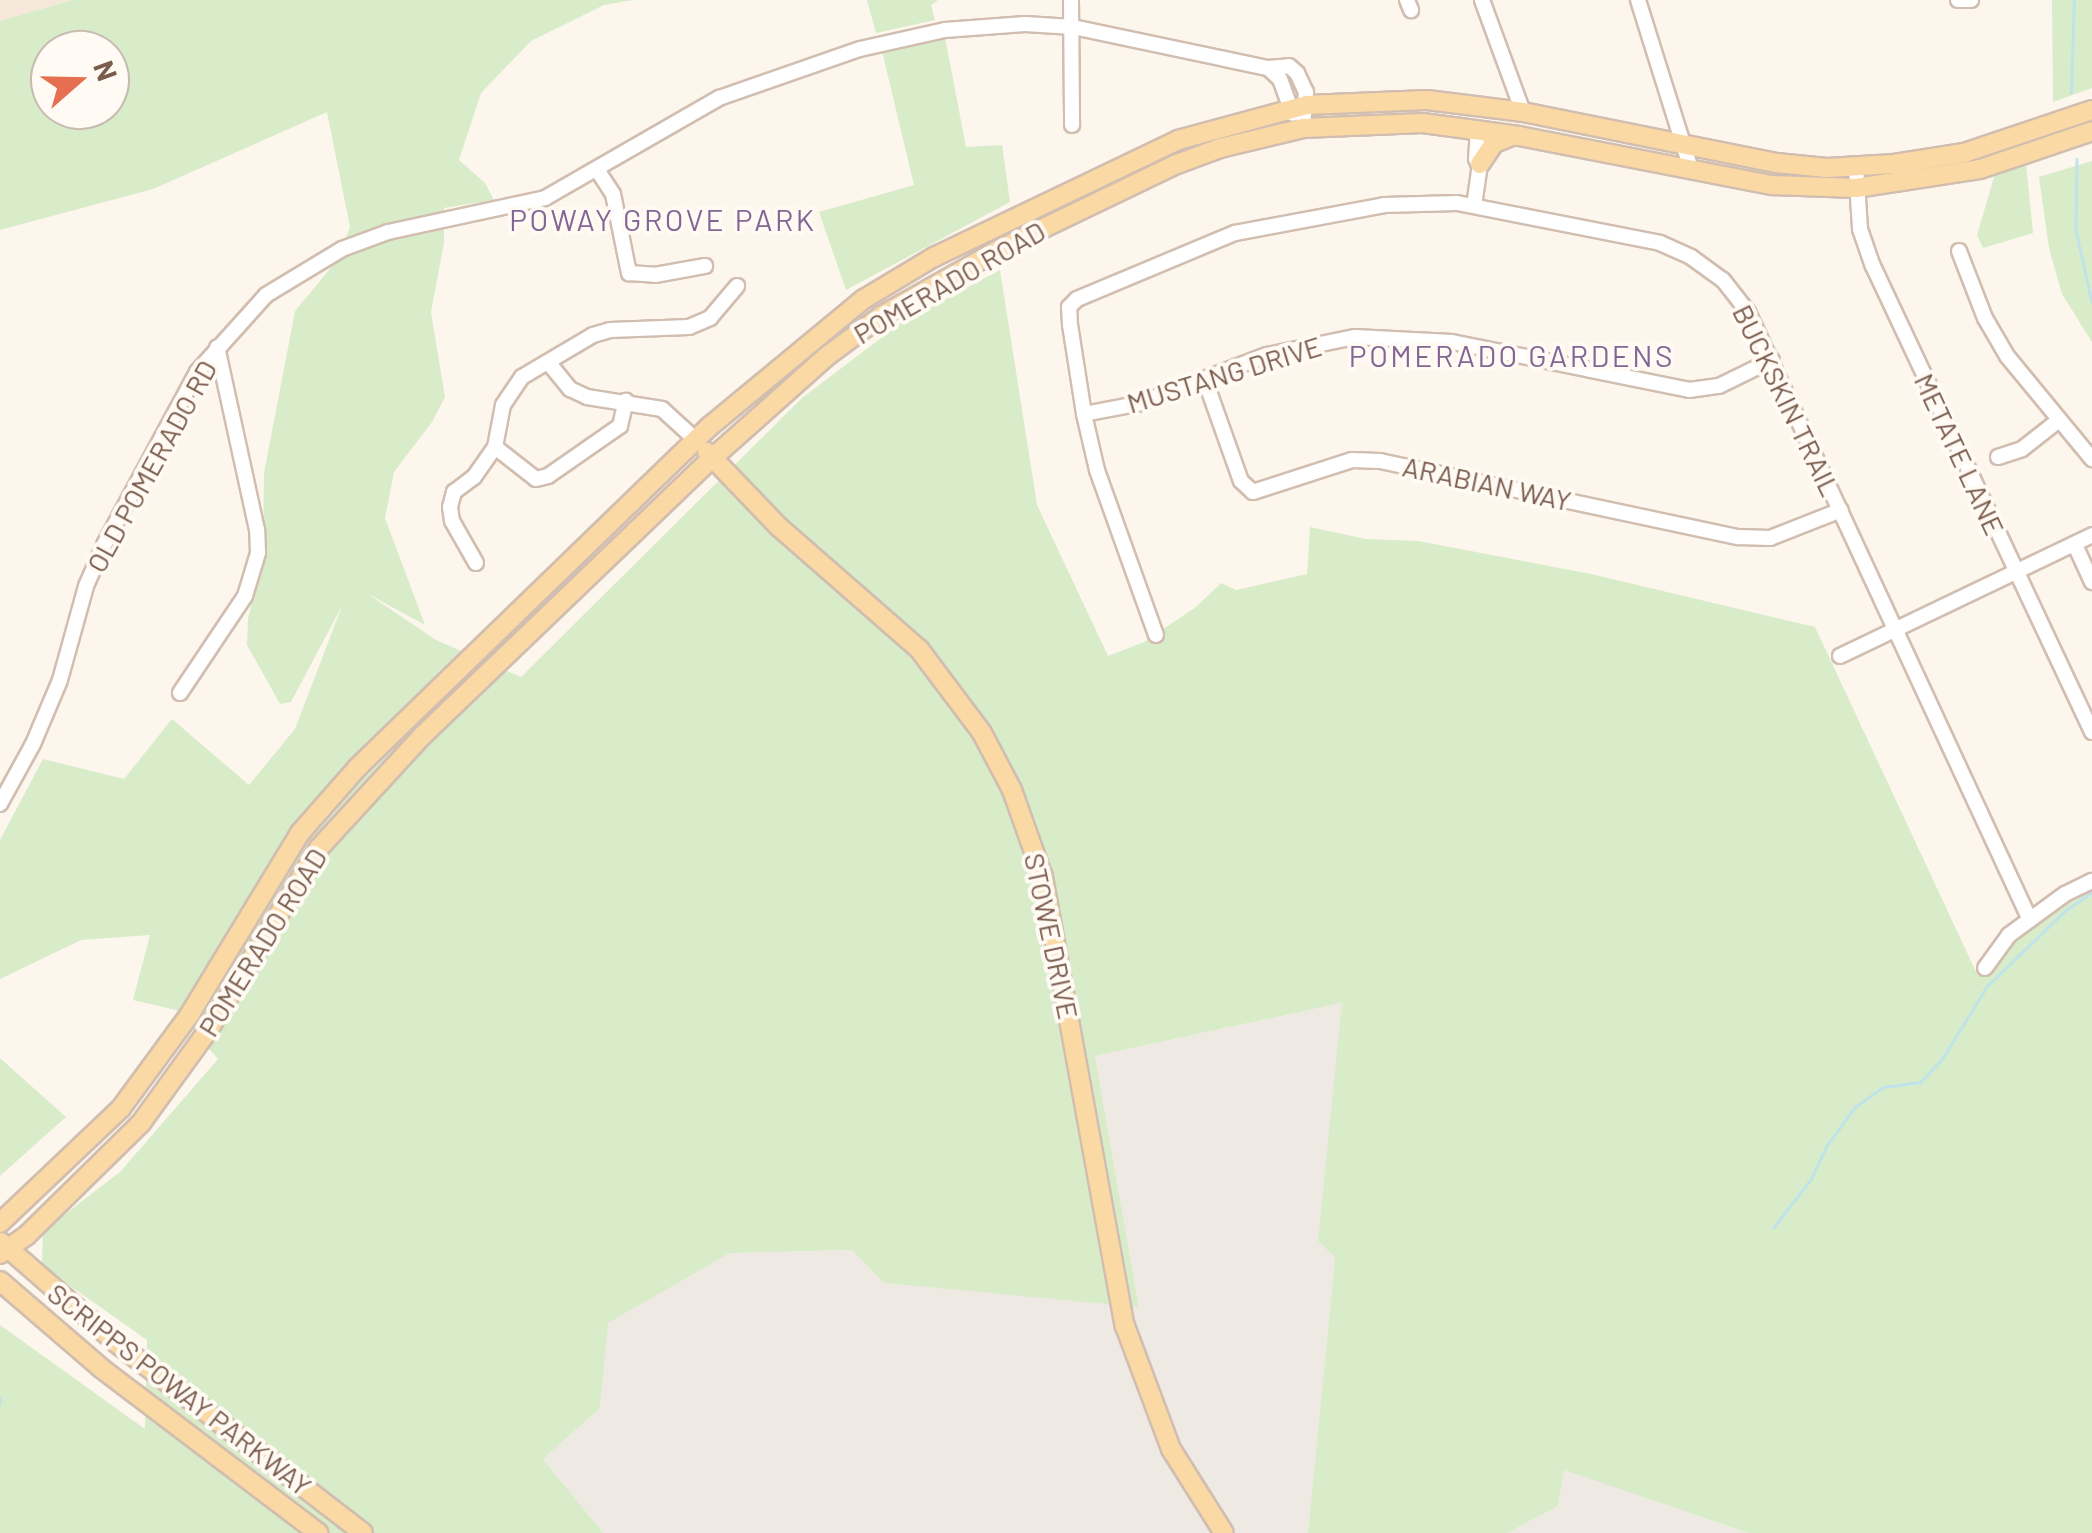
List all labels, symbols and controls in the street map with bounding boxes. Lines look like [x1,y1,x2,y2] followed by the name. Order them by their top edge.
[30,30,130,130] north arrow
[87,56,125,85] text: N
[509,201,817,237] district label: POWAY GROVE PARK
[847,214,1051,350] street label: POMERADO ROAD
[1726,299,1848,501] street label: BUCKSKIN TRAIL
[1123,328,1325,420] street label: MUSTANG DRIVE
[1349,337,1675,373] district label: POMERADO GARDENS
[79,354,223,578] street label: OLD POMERADO RD
[1908,368,2012,540] street label: METATE LANE
[1400,449,1574,517] street label: ARABIAN WAY
[191,842,333,1042] street label: POMERADO ROAD
[1018,850,1086,1022] street label: STOWE DRIVE
[42,1276,318,1502] street label: SCRIPPS POWAY PARKWAY

